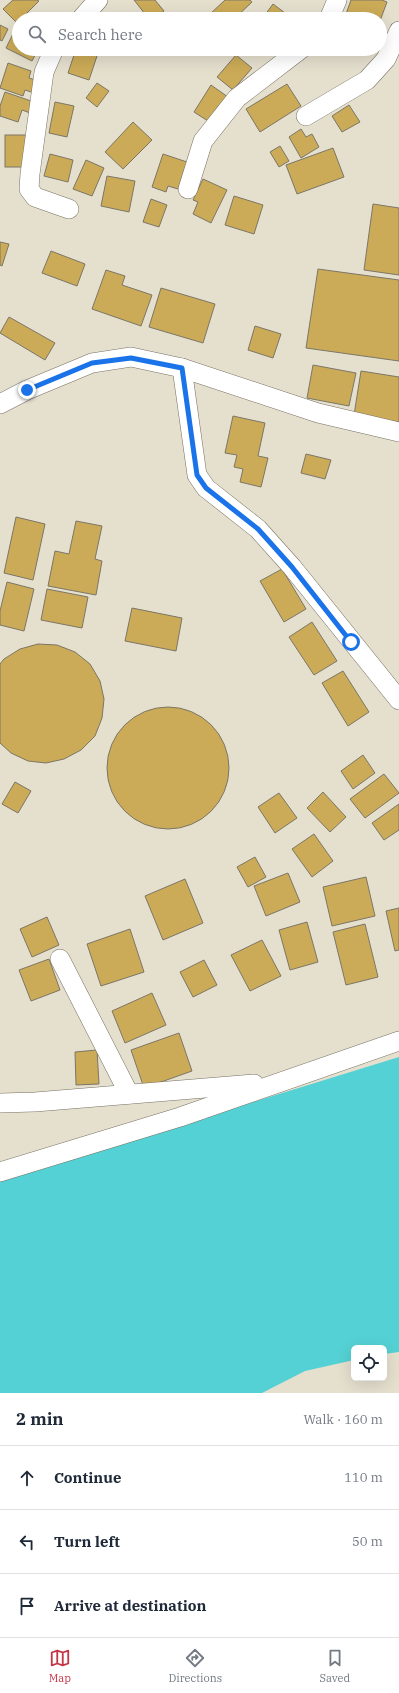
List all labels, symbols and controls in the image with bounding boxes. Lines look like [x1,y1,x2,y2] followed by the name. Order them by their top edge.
[12,12,387,56] search box
[26,23,48,45] icon: search
[58,25,143,44] text: Search here
[18,381,36,399] route end
[342,633,360,651] route start
[351,1345,387,1381] map controls
[351,1345,387,1381] button: locate
[16,1408,64,1430] text: 2 min
[304,1411,383,1428] text: Walk · 160 m
[16,1467,38,1489] icon: ahead
[54,1468,121,1487] text: Continue
[344,1469,383,1486] text: 110 m
[16,1531,38,1553] icon: left
[54,1532,120,1551] text: Turn left
[352,1533,383,1550] text: 50 m
[16,1595,38,1617] icon: arrive
[54,1596,206,1615] text: Arrive at destination
[49,1647,71,1685] tab: Map
[168,1647,222,1685] tab: Directions
[319,1647,350,1685] tab: Saved

